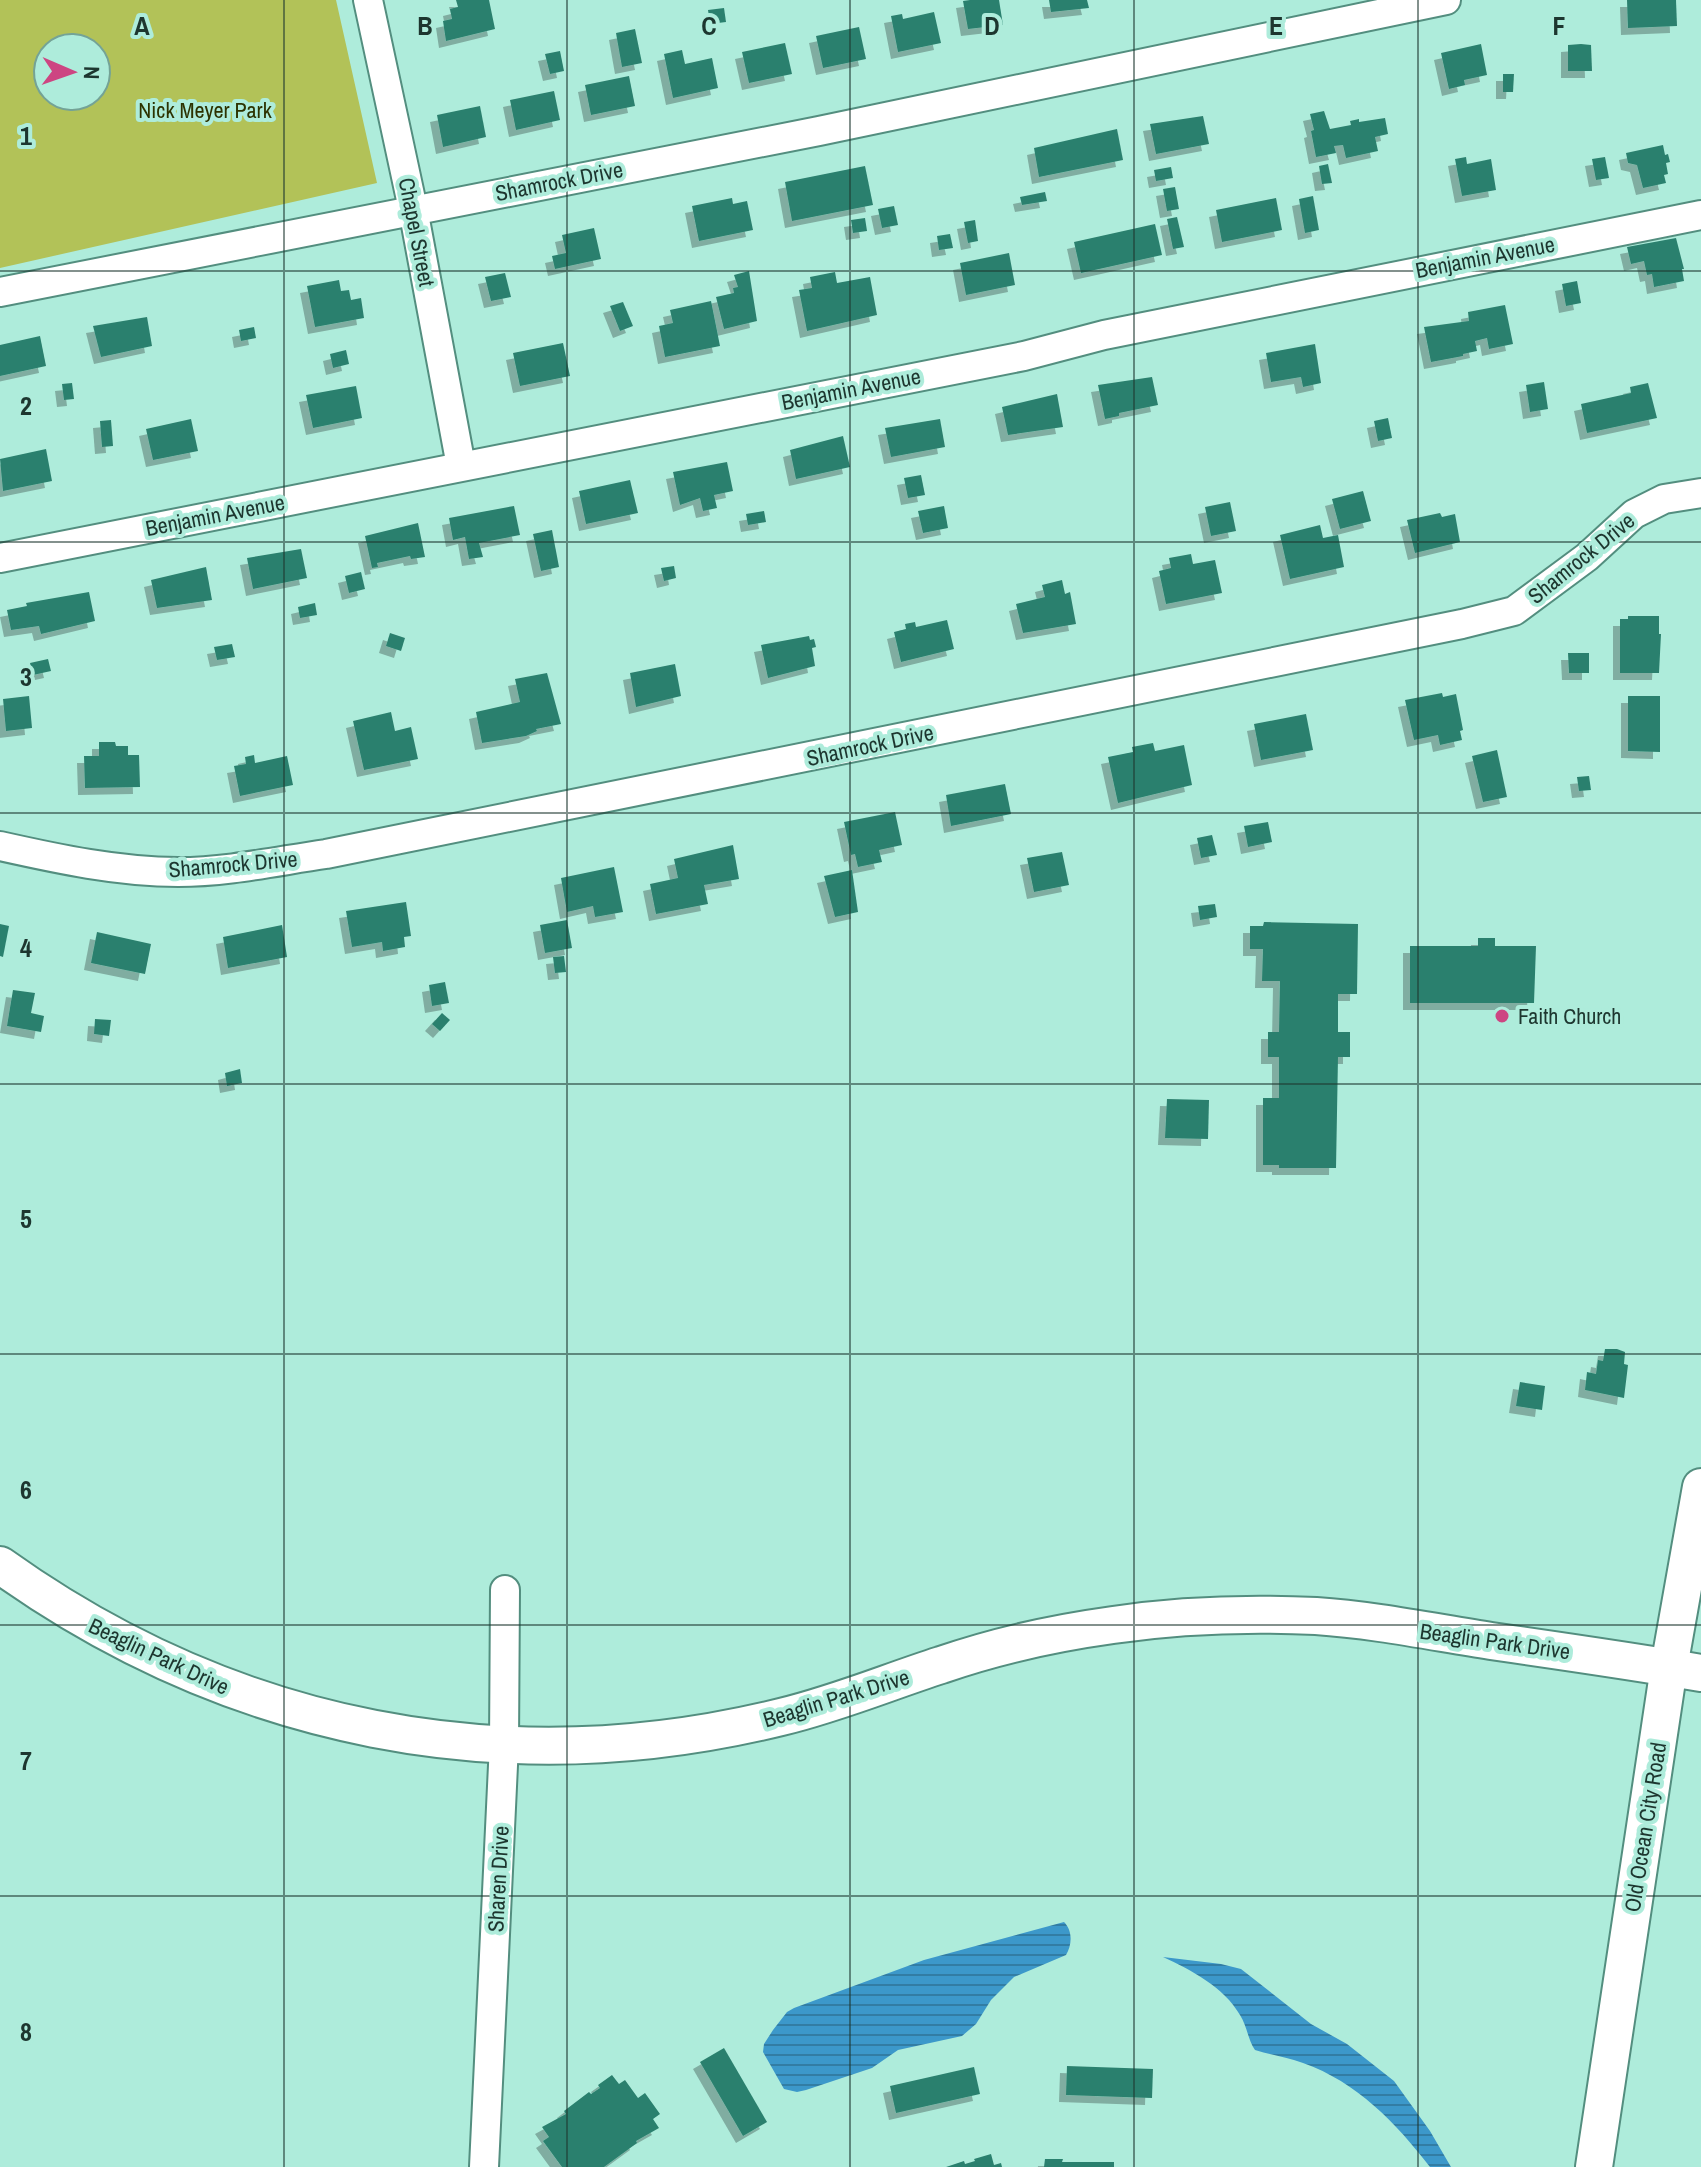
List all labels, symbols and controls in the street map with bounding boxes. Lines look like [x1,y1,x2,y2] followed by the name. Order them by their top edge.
[134,8,150,43] text: A
[417,8,433,43] text: B
[701,8,717,43] text: C
[984,8,1000,43] text: D
[1269,8,1283,43] text: E
[1552,8,1566,43] text: F
[32,32,112,112] north arrow
[77,66,107,80] text: N
[138,95,273,125] park label: Nick Meyer Park
[20,118,32,153] text: 1
[493,154,625,208] street label: Shamrock Drive
[392,175,442,289] street label: Chapel Street
[1413,229,1557,285] street label: Benjamin Avenue
[779,361,923,417] street label: Benjamin Avenue
[20,388,32,423] text: 2
[143,487,287,543] street label: Benjamin Avenue
[1521,506,1641,610] street label: Shamrock Drive
[20,659,32,694] text: 3
[804,717,936,773] street label: Shamrock Drive
[167,843,299,885] street label: Shamrock Drive
[20,930,32,965] text: 4
[1518,1001,1621,1031] place label: Faith Church
[1493,1007,1511,1025] marker: Faith Church
[20,1201,32,1236] text: 5
[20,1472,32,1507] text: 6
[84,1610,234,1702] street label: Beaglin Park Drive
[1418,1616,1572,1666] street label: Beaglin Park Drive
[759,1662,913,1734] street label: Beaglin Park Drive
[1617,1740,1673,1914] street label: Old Ocean City Road
[20,1743,32,1778] text: 7
[480,1825,516,1933] street label: Sharen Drive
[20,2014,32,2049] text: 8

